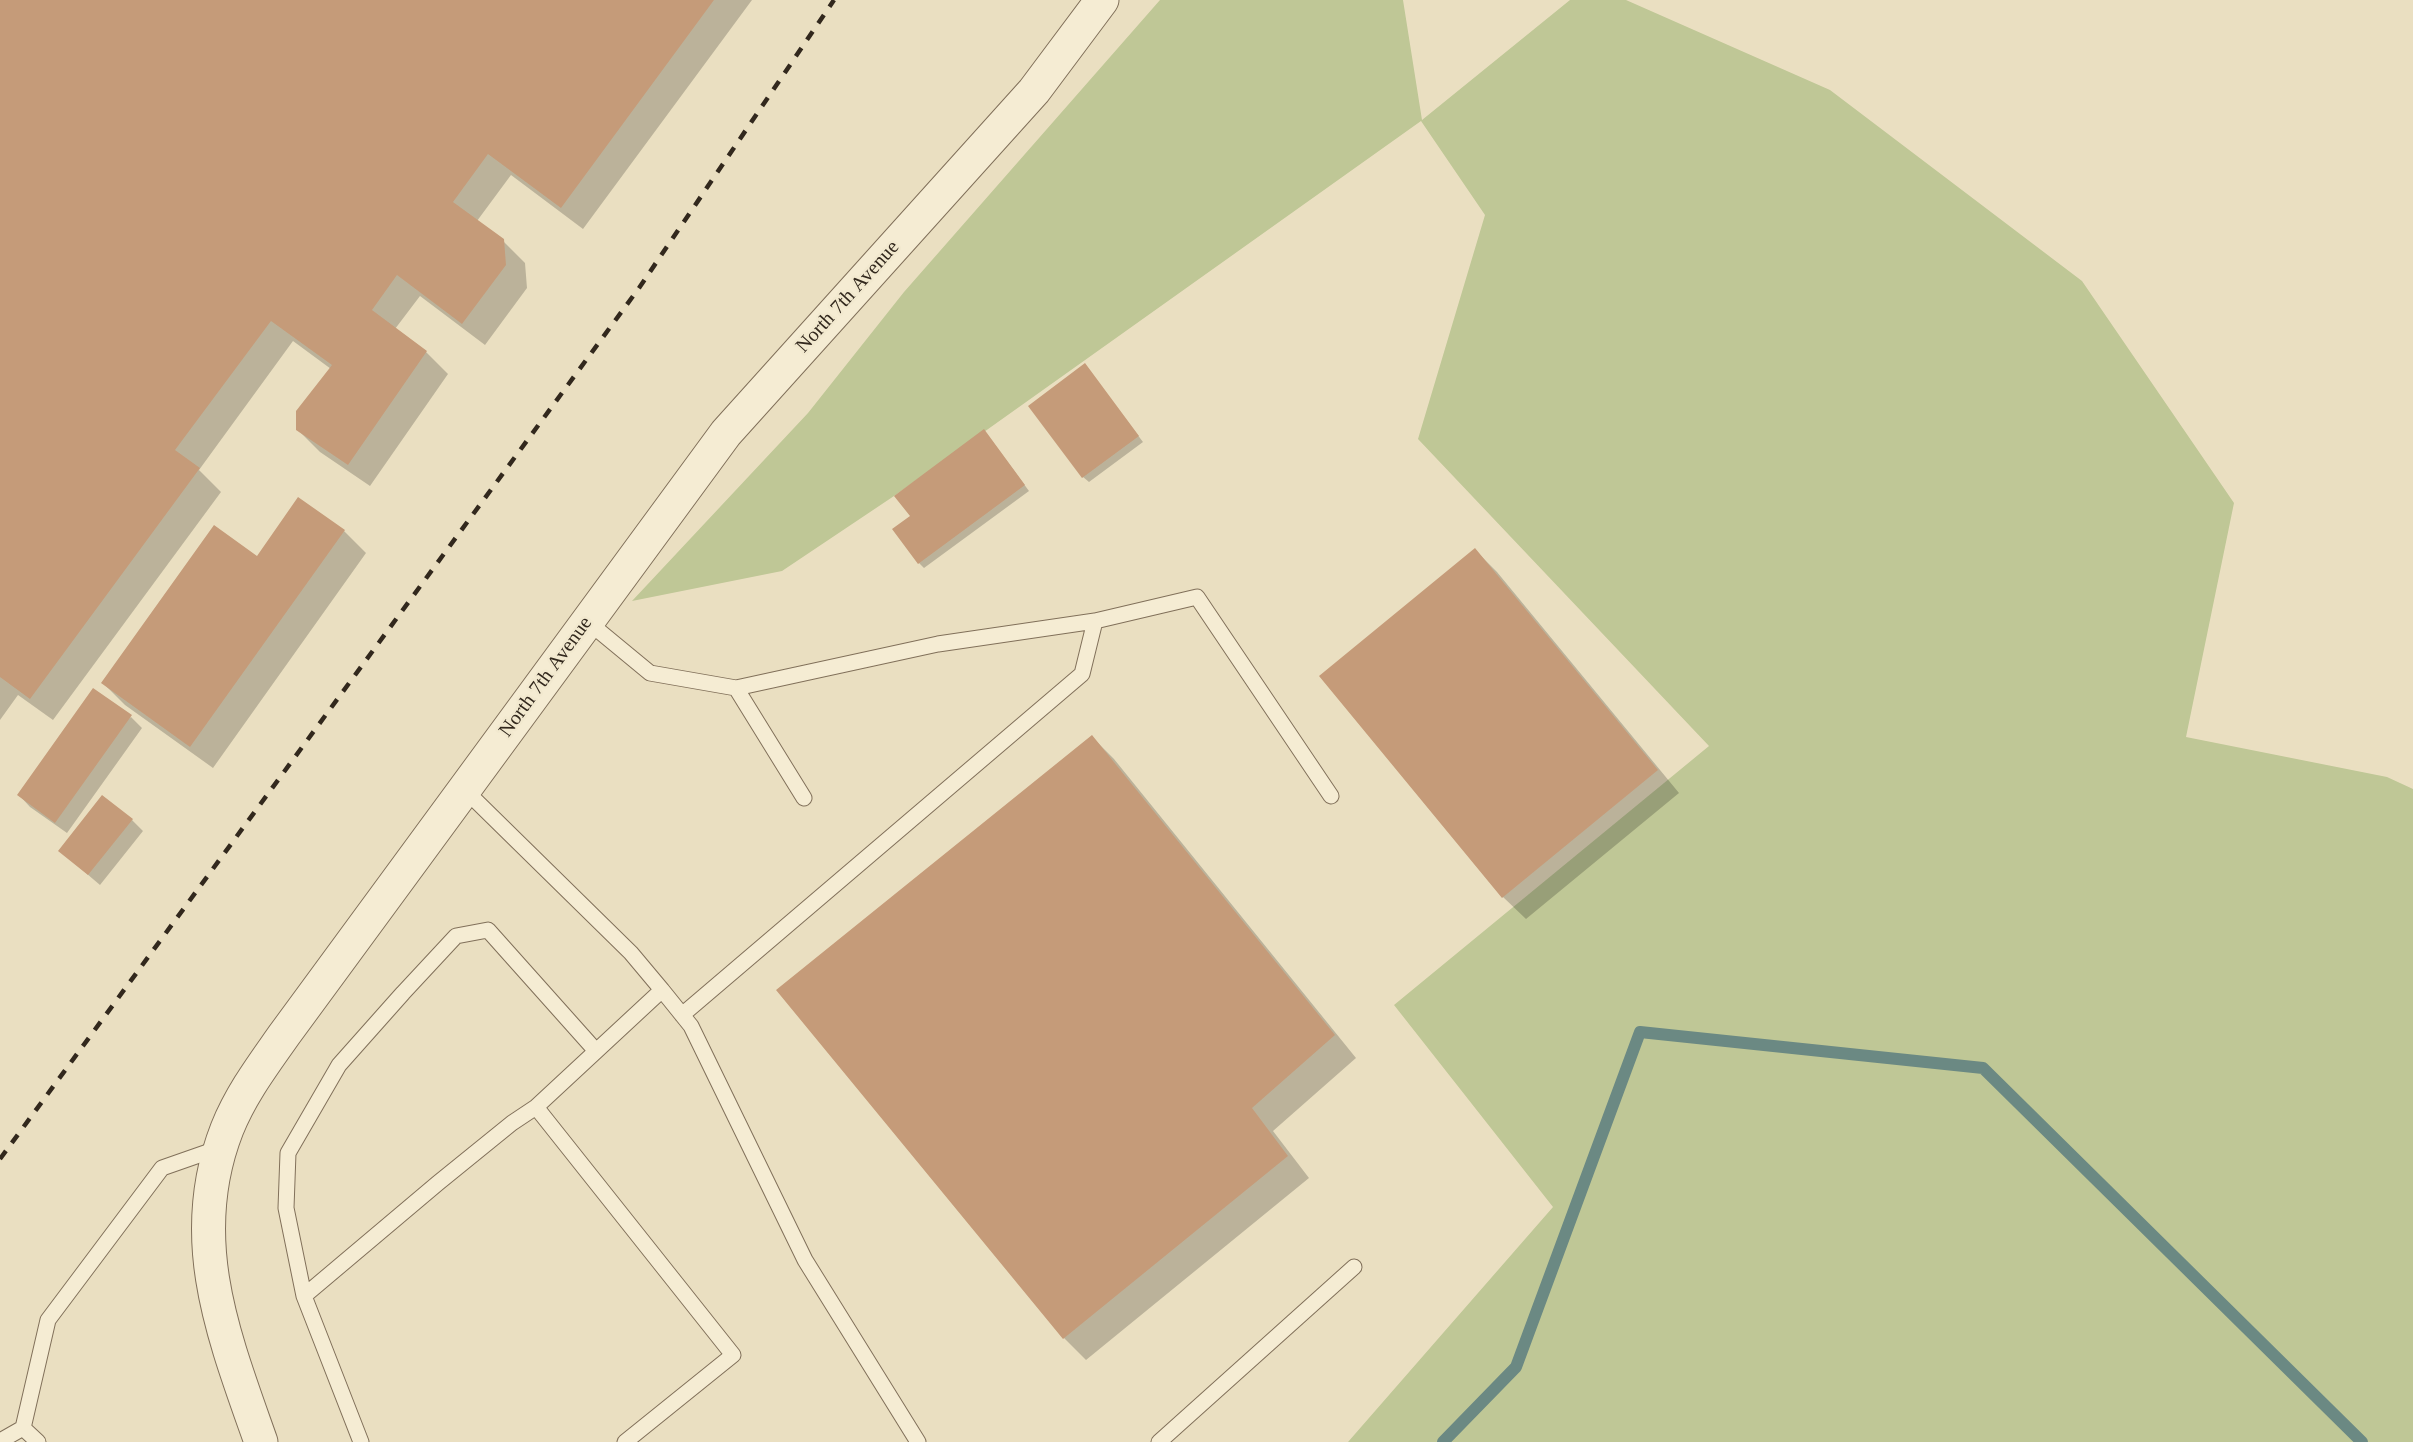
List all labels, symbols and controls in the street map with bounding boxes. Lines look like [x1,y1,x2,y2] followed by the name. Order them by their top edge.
[791,236,905,358] street label: North 7th Avenue
[494,612,598,742] street label: North 7th Avenue

